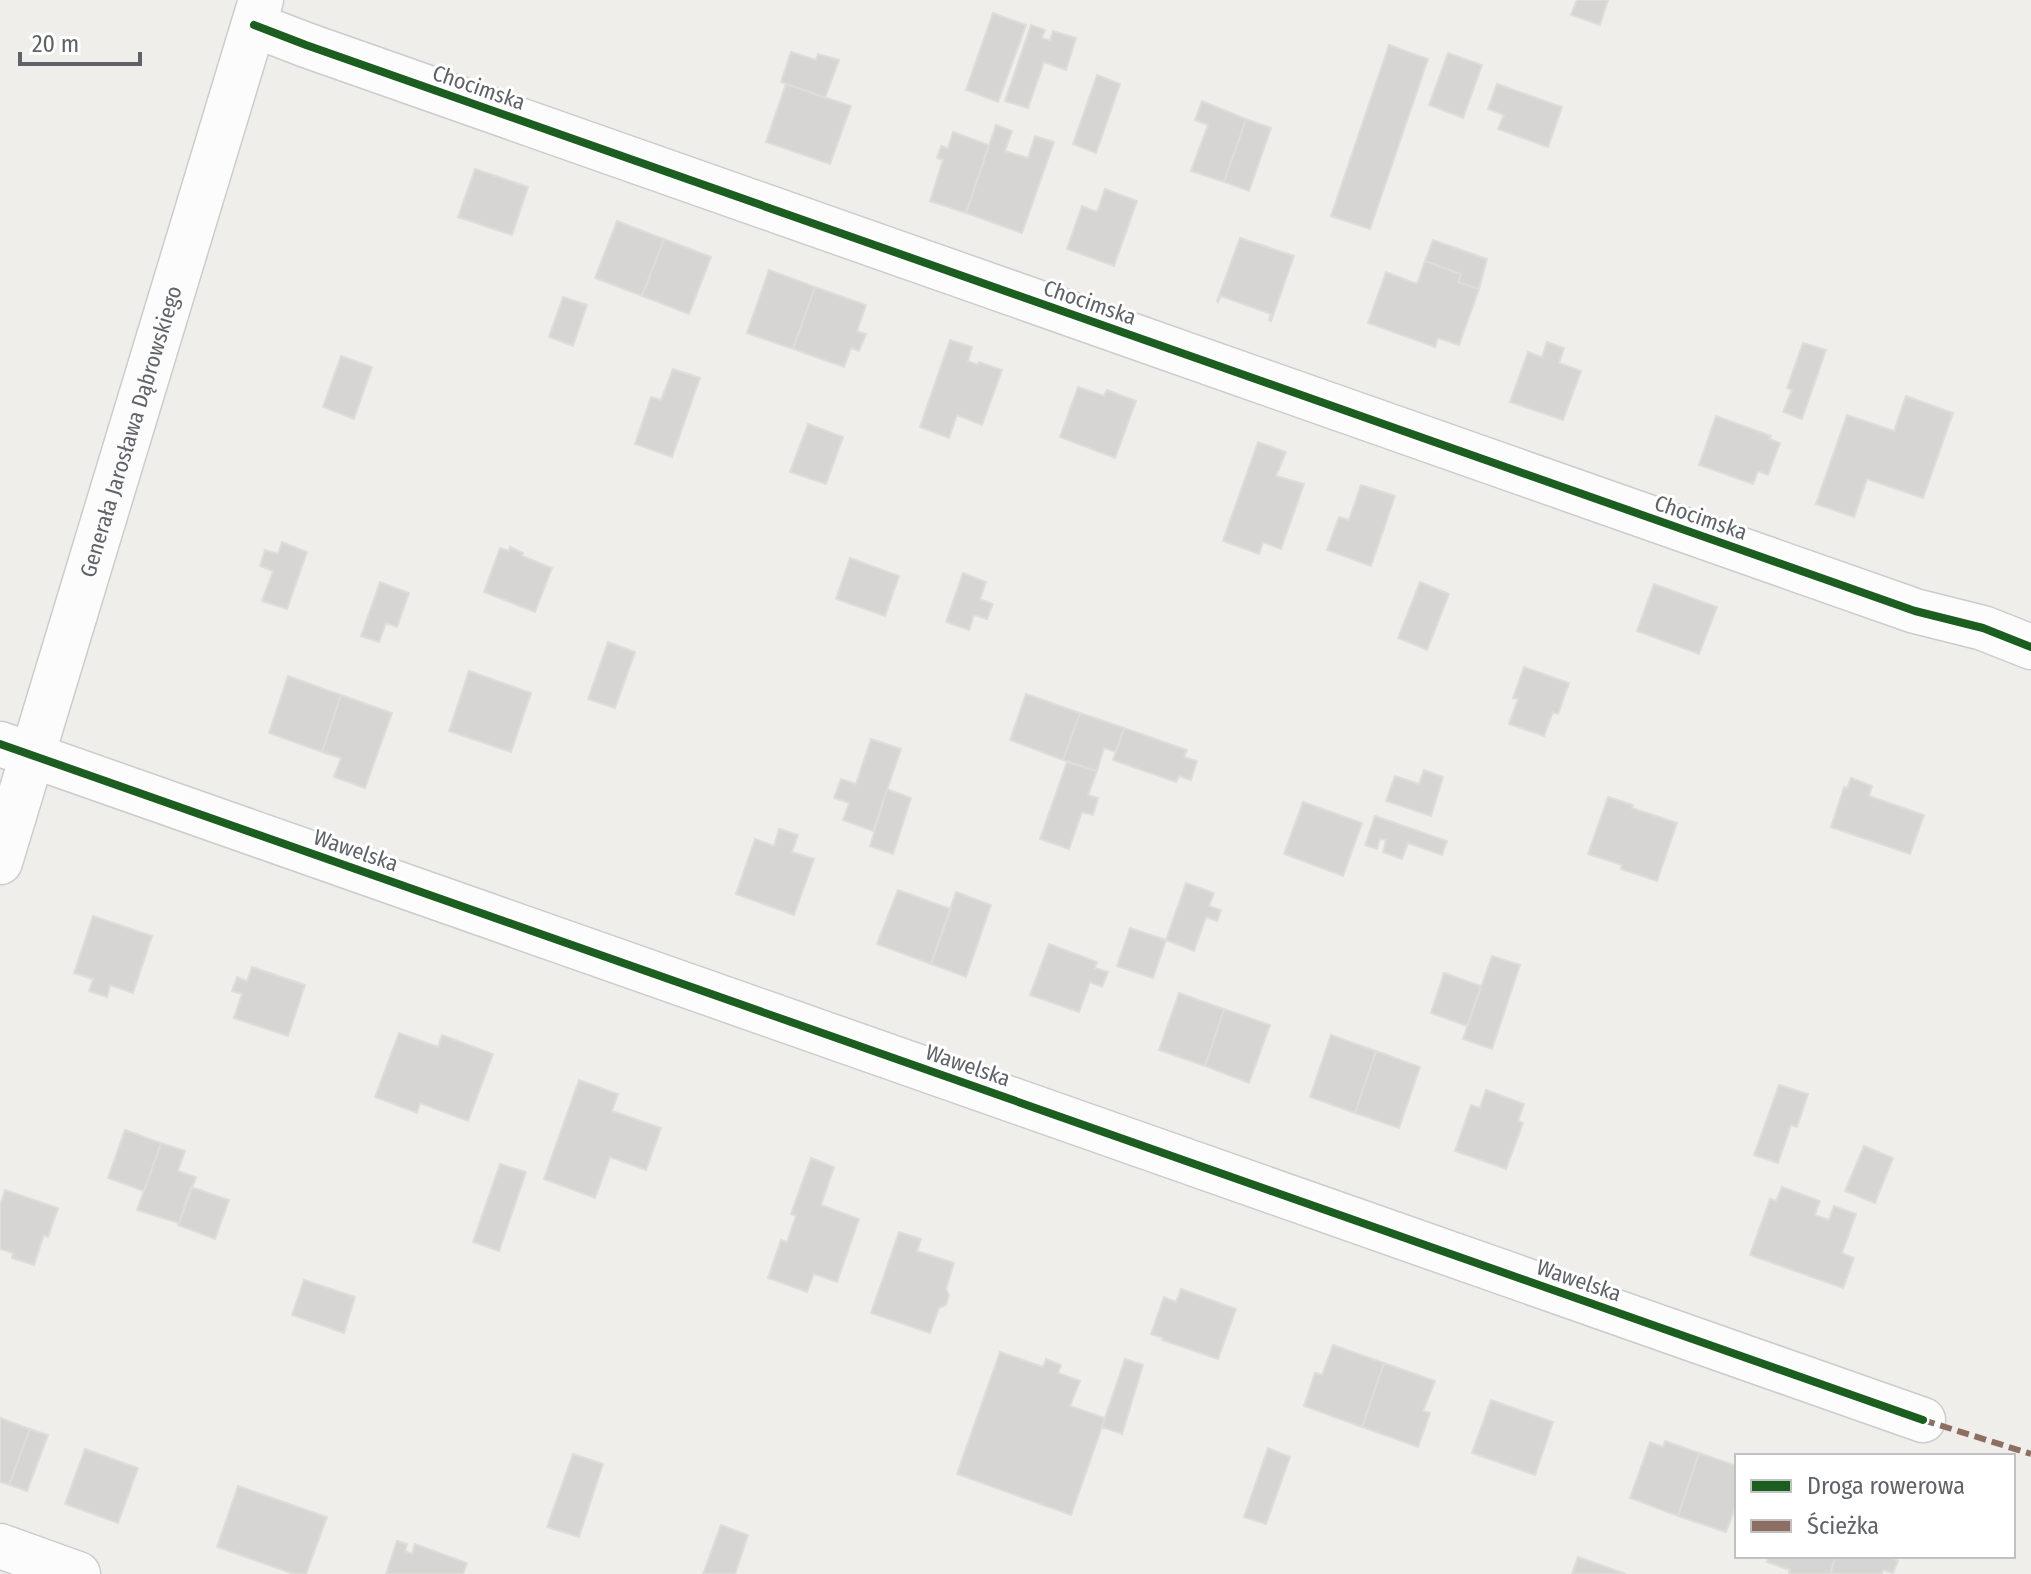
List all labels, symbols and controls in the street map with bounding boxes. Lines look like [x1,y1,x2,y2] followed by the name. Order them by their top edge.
[20,16,140,66] scale bar
[32,30,79,58] text: 20 m
[429,59,529,116] street label: Chocimska
[1040,274,1140,331] street label: Chocimska
[74,283,188,580] street label: Generała Jarosława Dąbrowskiego
[1651,489,1751,546] street label: Chocimska
[310,823,402,878] street label: Wawelska
[922,1038,1014,1093] street label: Wawelska
[1533,1253,1625,1308] street label: Wawelska
[1735,1454,2015,1558] legend
[1807,1472,1965,1500] text: Droga rowerowa
[1807,1512,1879,1540] text: Ścieżka

